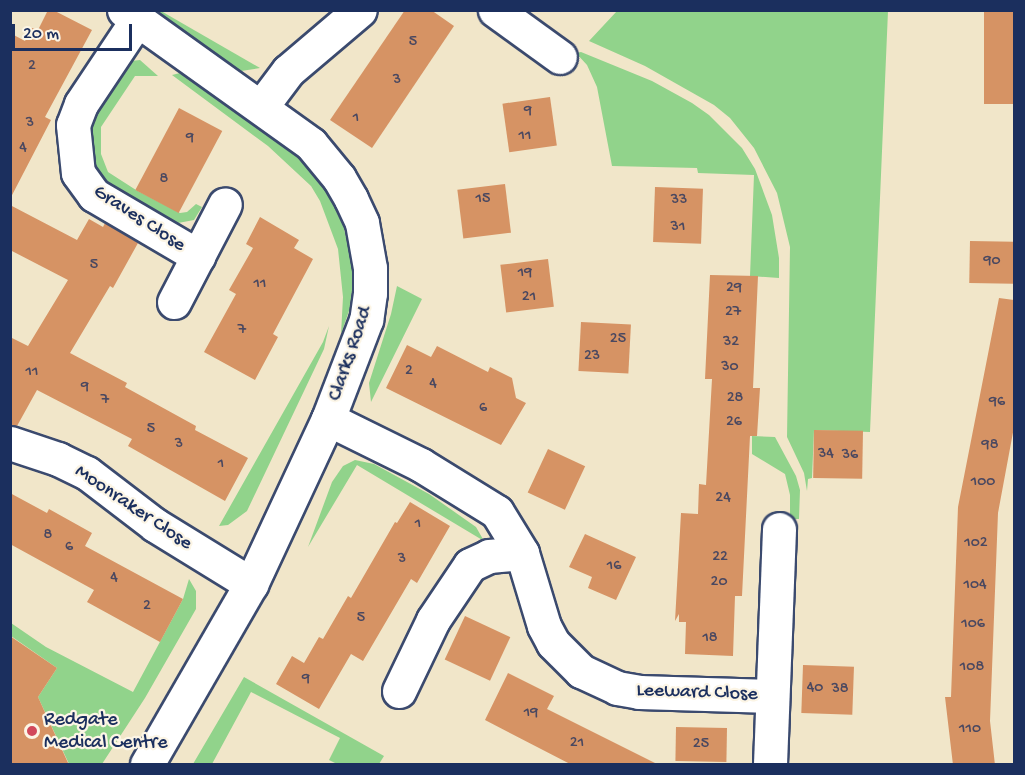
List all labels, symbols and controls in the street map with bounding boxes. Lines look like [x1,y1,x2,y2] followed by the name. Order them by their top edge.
[15,12,135,50] scale bar
[23,24,59,45] text: 20 m
[409,33,417,53] house number: 5
[28,57,36,77] house number: 2
[393,71,401,91] house number: 3
[524,102,532,122] house number: 9
[353,109,359,129] house number: 1
[26,114,34,134] house number: 3
[519,127,531,147] house number: 11
[186,129,194,149] house number: 9
[19,139,27,159] house number: 4
[160,170,168,190] house number: 8
[88,180,190,258] street label: Graves Close
[476,190,490,210] house number: 15
[671,191,687,211] house number: 33
[671,218,685,238] house number: 31
[983,252,1001,272] house number: 90
[90,256,98,276] house number: 5
[518,264,532,284] house number: 19
[254,275,266,295] house number: 11
[726,279,742,299] house number: 29
[522,288,536,308] house number: 21
[725,303,741,323] house number: 27
[324,304,378,404] street label: Clarks Road
[238,321,246,341] house number: 7
[610,330,626,350] house number: 25
[723,333,739,353] house number: 32
[584,347,600,367] house number: 23
[721,358,739,378] house number: 30
[405,362,413,382] house number: 2
[26,363,38,383] house number: 11
[429,375,437,395] house number: 4
[81,378,89,398] house number: 9
[727,389,743,409] house number: 28
[101,391,109,411] house number: 7
[989,393,1005,413] house number: 96
[479,399,487,419] house number: 6
[726,413,742,433] house number: 26
[147,420,155,440] house number: 5
[175,435,183,455] house number: 3
[982,436,998,456] house number: 98
[818,445,834,465] house number: 34
[842,446,858,466] house number: 36
[218,455,224,475] house number: 1
[70,460,196,556] street label: Moonraker Close
[971,473,995,493] house number: 100
[715,489,731,509] house number: 24
[415,515,421,535] house number: 1
[44,526,52,546] house number: 8
[964,534,988,554] house number: 102
[65,538,73,558] house number: 6
[712,548,728,568] house number: 22
[398,550,406,570] house number: 3
[607,557,621,577] house number: 16
[110,569,118,589] house number: 4
[711,573,727,593] house number: 20
[963,576,987,596] house number: 104
[143,597,151,617] house number: 2
[357,609,365,629] house number: 5
[961,615,985,635] house number: 106
[702,629,718,649] house number: 18
[960,658,984,678] house number: 108
[302,670,310,690] house number: 9
[636,679,758,707] street label: Leeward Close
[807,679,823,699] house number: 40
[831,680,849,700] house number: 38
[524,704,538,724] house number: 19
[44,708,168,755] place label: Redgate Medical Centre
[959,720,981,740] house number: 110
[25,724,39,738] marker: Redgate Medical Centre
[570,734,584,754] house number: 21
[693,735,709,755] house number: 25

